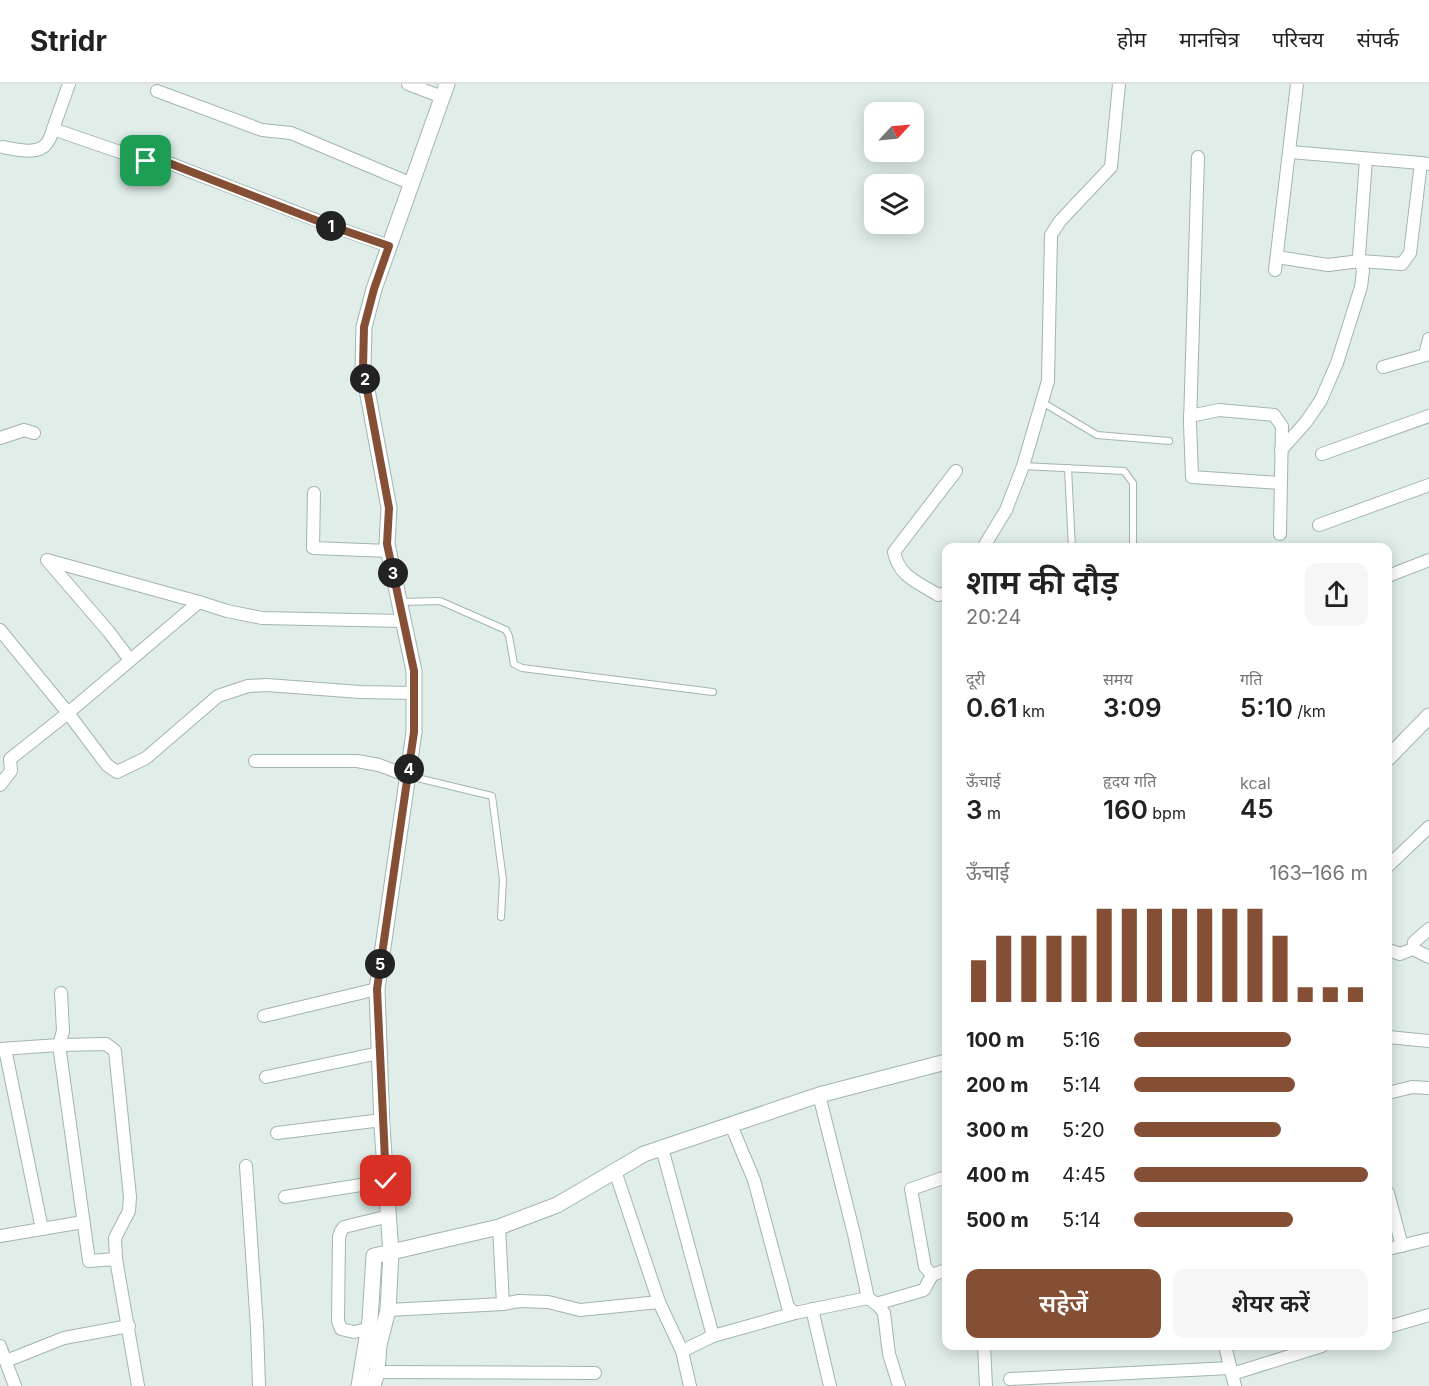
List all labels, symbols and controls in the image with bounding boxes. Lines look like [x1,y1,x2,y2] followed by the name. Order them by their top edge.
[30,24,107,58] text: Stridr
[1117,27,1146,52] text: होम
[1179,27,1239,52] text: मानचित्र
[1272,27,1324,52] text: परिचय
[1357,27,1399,52] text: संपर्क
[864,102,924,162] north arrow
[864,102,924,234] map controls
[120,135,171,186] pin
[129,144,162,177] icon: arrive
[864,174,924,234] button: layers
[316,211,346,241] pin: 1
[328,216,334,236] text: 1
[350,364,380,394] pin: 2
[360,369,370,389] text: 2
[378,558,408,588] pin: 3
[966,562,1118,602] text: शाम की दौड़
[388,563,398,583] text: 3
[1305,563,1368,626] button: share
[966,605,1021,629] text: 20:24
[966,669,985,689] text: दूरी
[1103,669,1133,689] text: समय
[1240,669,1262,689] text: गति
[966,692,1018,723] text: 0.61
[1103,692,1162,723] text: 3:09
[1240,692,1293,723] text: 5:10
[1018,701,1045,721] text: km
[1293,701,1326,721] text: /km
[394,754,424,784] pin: 4
[404,759,414,779] text: 4
[966,771,1001,791] text: ऊँचाई
[1103,771,1156,791] text: हृदय गति
[1240,773,1271,793] text: kcal
[1240,793,1274,824] text: 45
[966,794,983,825] text: 3
[1103,794,1148,825] text: 160
[983,803,1001,823] text: m
[1148,803,1186,823] text: bpm
[966,861,1009,885] text: ऊँचाई
[1269,861,1368,885] text: 163–166 m
[365,949,395,979] pin: 5
[375,954,385,974] text: 5
[966,1028,1025,1052] text: 100 m
[1062,1028,1100,1052] text: 5:16
[966,1073,1029,1097] text: 200 m
[1062,1073,1101,1097] text: 5:14
[966,1118,1029,1142] text: 300 m
[1062,1118,1105,1142] text: 5:20
[360,1155,411,1206] pin
[966,1163,1030,1187] text: 400 m
[1062,1163,1106,1187] text: 4:45
[369,1164,402,1197] icon: check
[966,1208,1029,1232] text: 500 m
[1062,1208,1101,1232] text: 5:14
[966,1269,1161,1338] button: सहेजें
[1173,1269,1368,1338] button: शेयर करें

